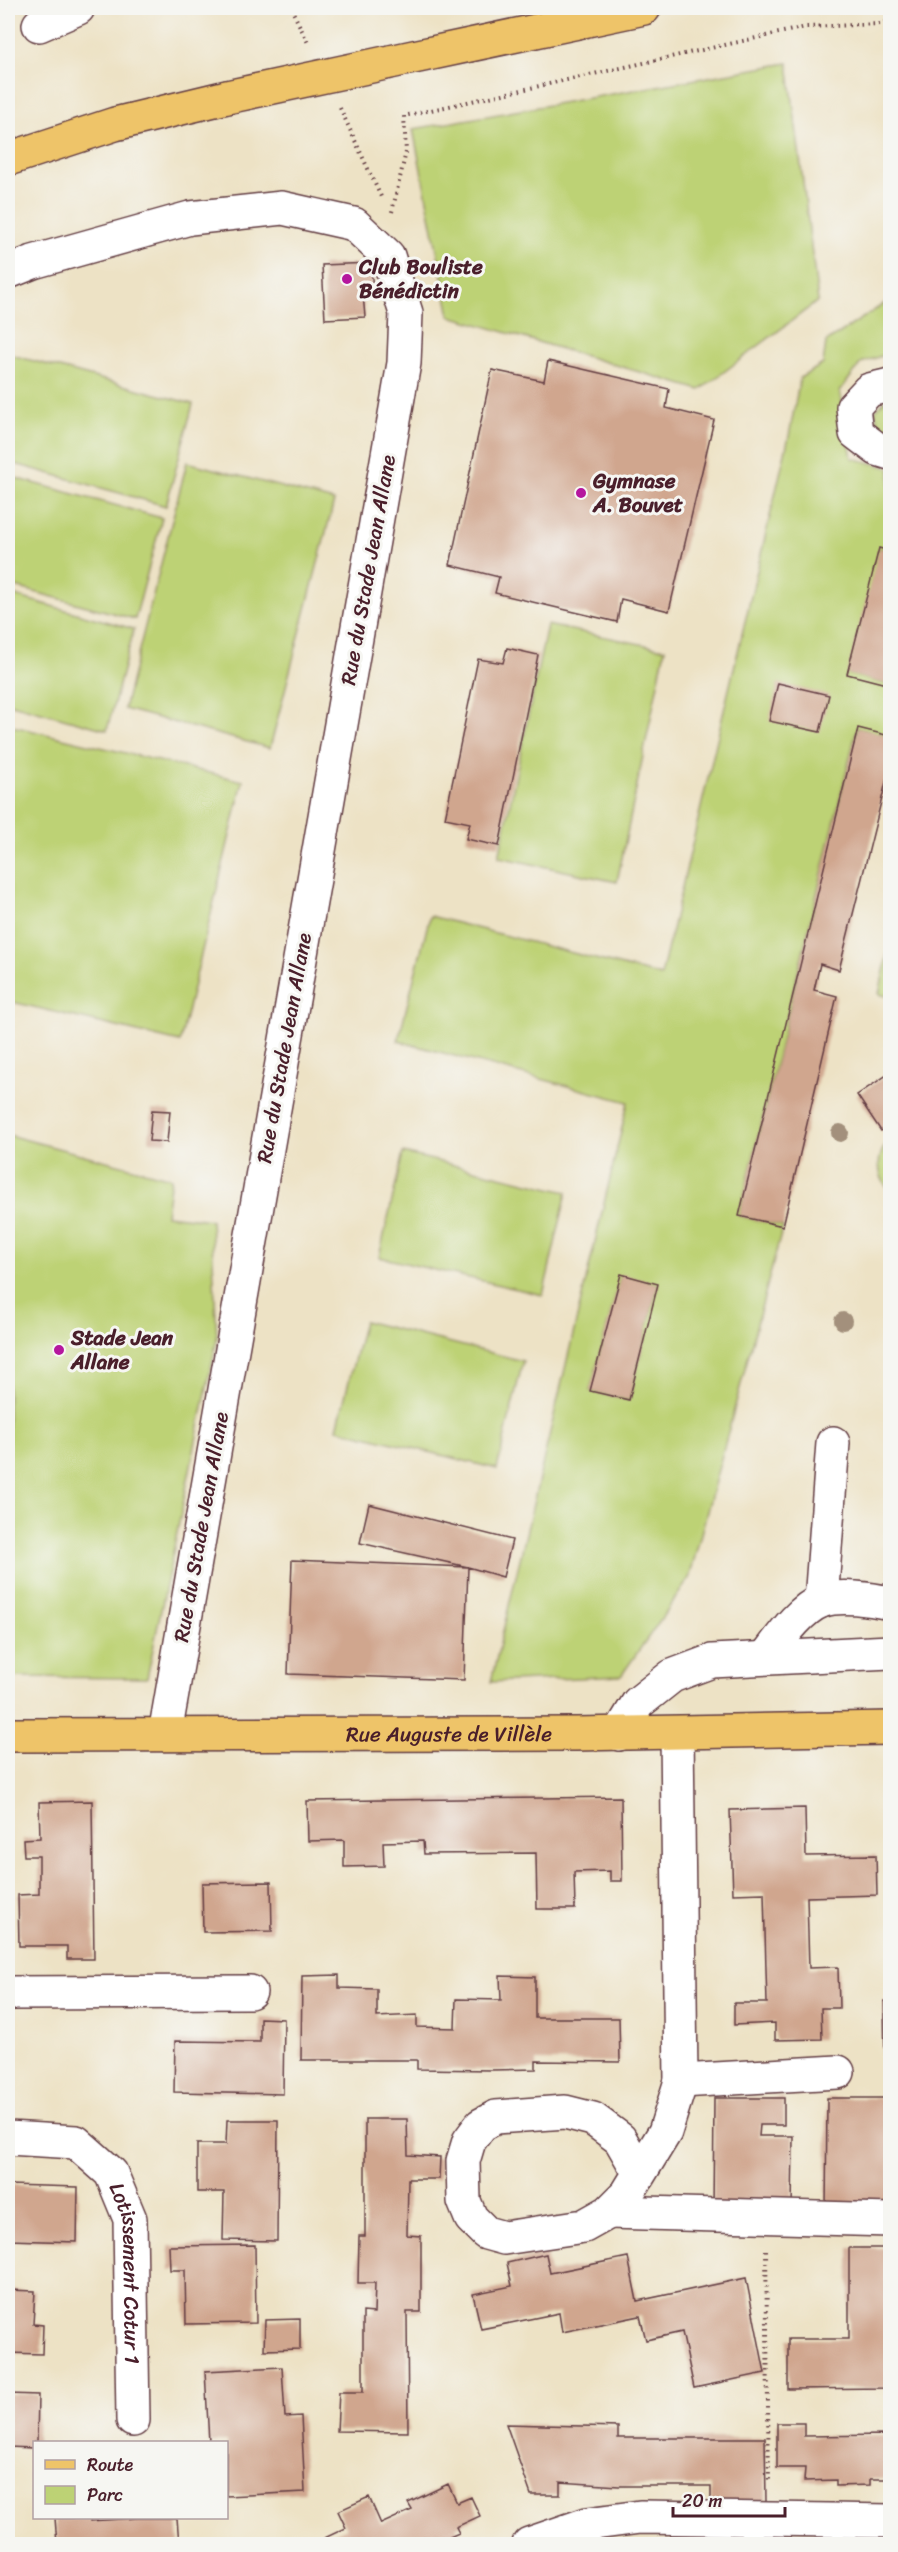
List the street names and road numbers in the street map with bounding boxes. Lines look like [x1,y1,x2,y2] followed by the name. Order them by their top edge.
[329,452,407,688] street label: Rue du Stade Jean Allane
[245,930,323,1166] street label: Rue du Stade Jean Allane
[162,1409,240,1645] street label: Rue du Stade Jean Allane
[346,1715,552,1753] street label: Rue Auguste de Villèle
[98,2176,151,2364] street label: Lotissement Cotur 1

